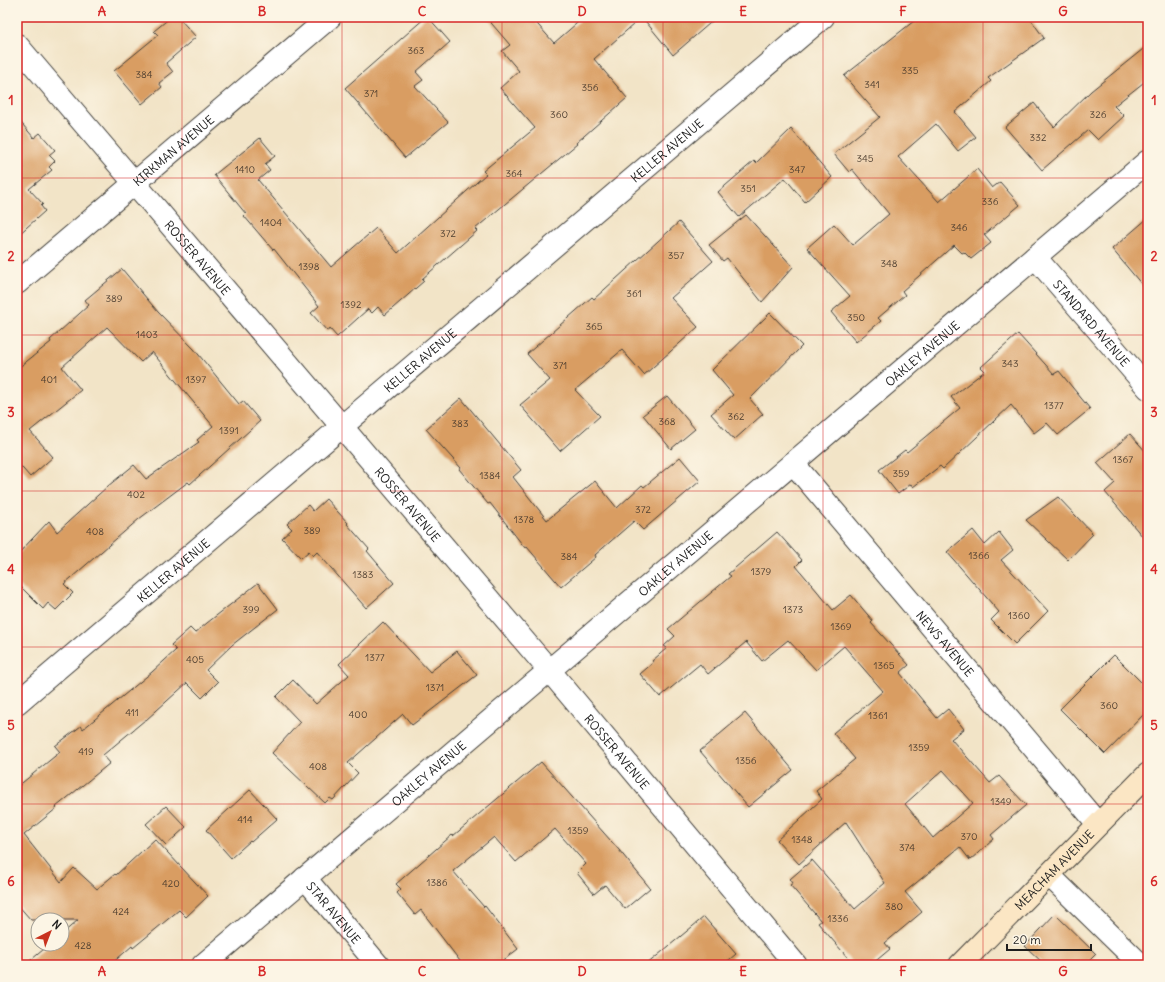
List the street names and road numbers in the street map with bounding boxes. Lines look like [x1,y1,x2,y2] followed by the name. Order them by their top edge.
[130,112,217,189] street label: KIRKMAN AVENUE
[627,115,706,185] street label: KELLER AVENUE
[162,217,234,298] street label: ROSSER AVENUE
[1050,277,1133,369] street label: STANDARD AVENUE
[882,317,962,389] street label: OAKLEY AVENUE
[381,325,459,395] street label: KELLER AVENUE
[372,464,444,545] street label: ROSSER AVENUE
[635,527,716,599] street label: OAKLEY AVENUE
[134,535,212,605] street label: KELLER AVENUE
[913,607,977,679] street label: NEWS AVENUE
[582,711,653,792] street label: ROSSER AVENUE
[388,737,469,809] street label: OAKLEY AVENUE
[1011,826,1097,913] street label: MEACHAM AVENUE
[304,878,364,946] street label: STAR AVENUE

